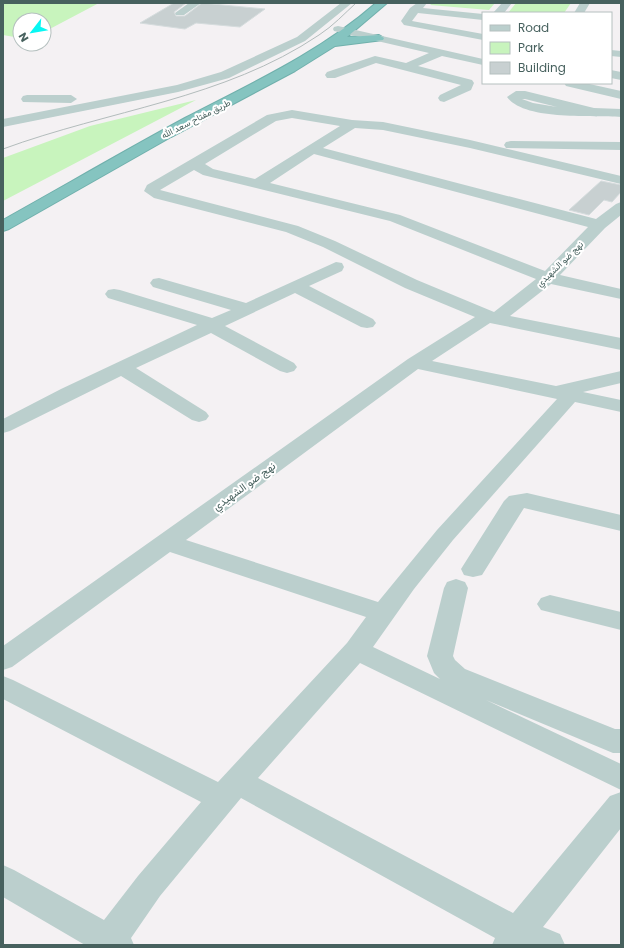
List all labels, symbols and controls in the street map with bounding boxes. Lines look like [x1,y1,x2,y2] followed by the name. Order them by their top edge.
[12,12,52,52] north arrow
[482,12,612,84] legend
[518,19,549,36] text: Road
[14,29,32,45] text: N
[518,39,545,56] text: Park
[518,59,566,76] text: Building
[160,96,233,142] street label: طريق مفتاح سعد الله
[534,238,587,290] street label: نهج ضو الشهيدي
[209,458,280,516] street label: نهج ضو الشهيدي

